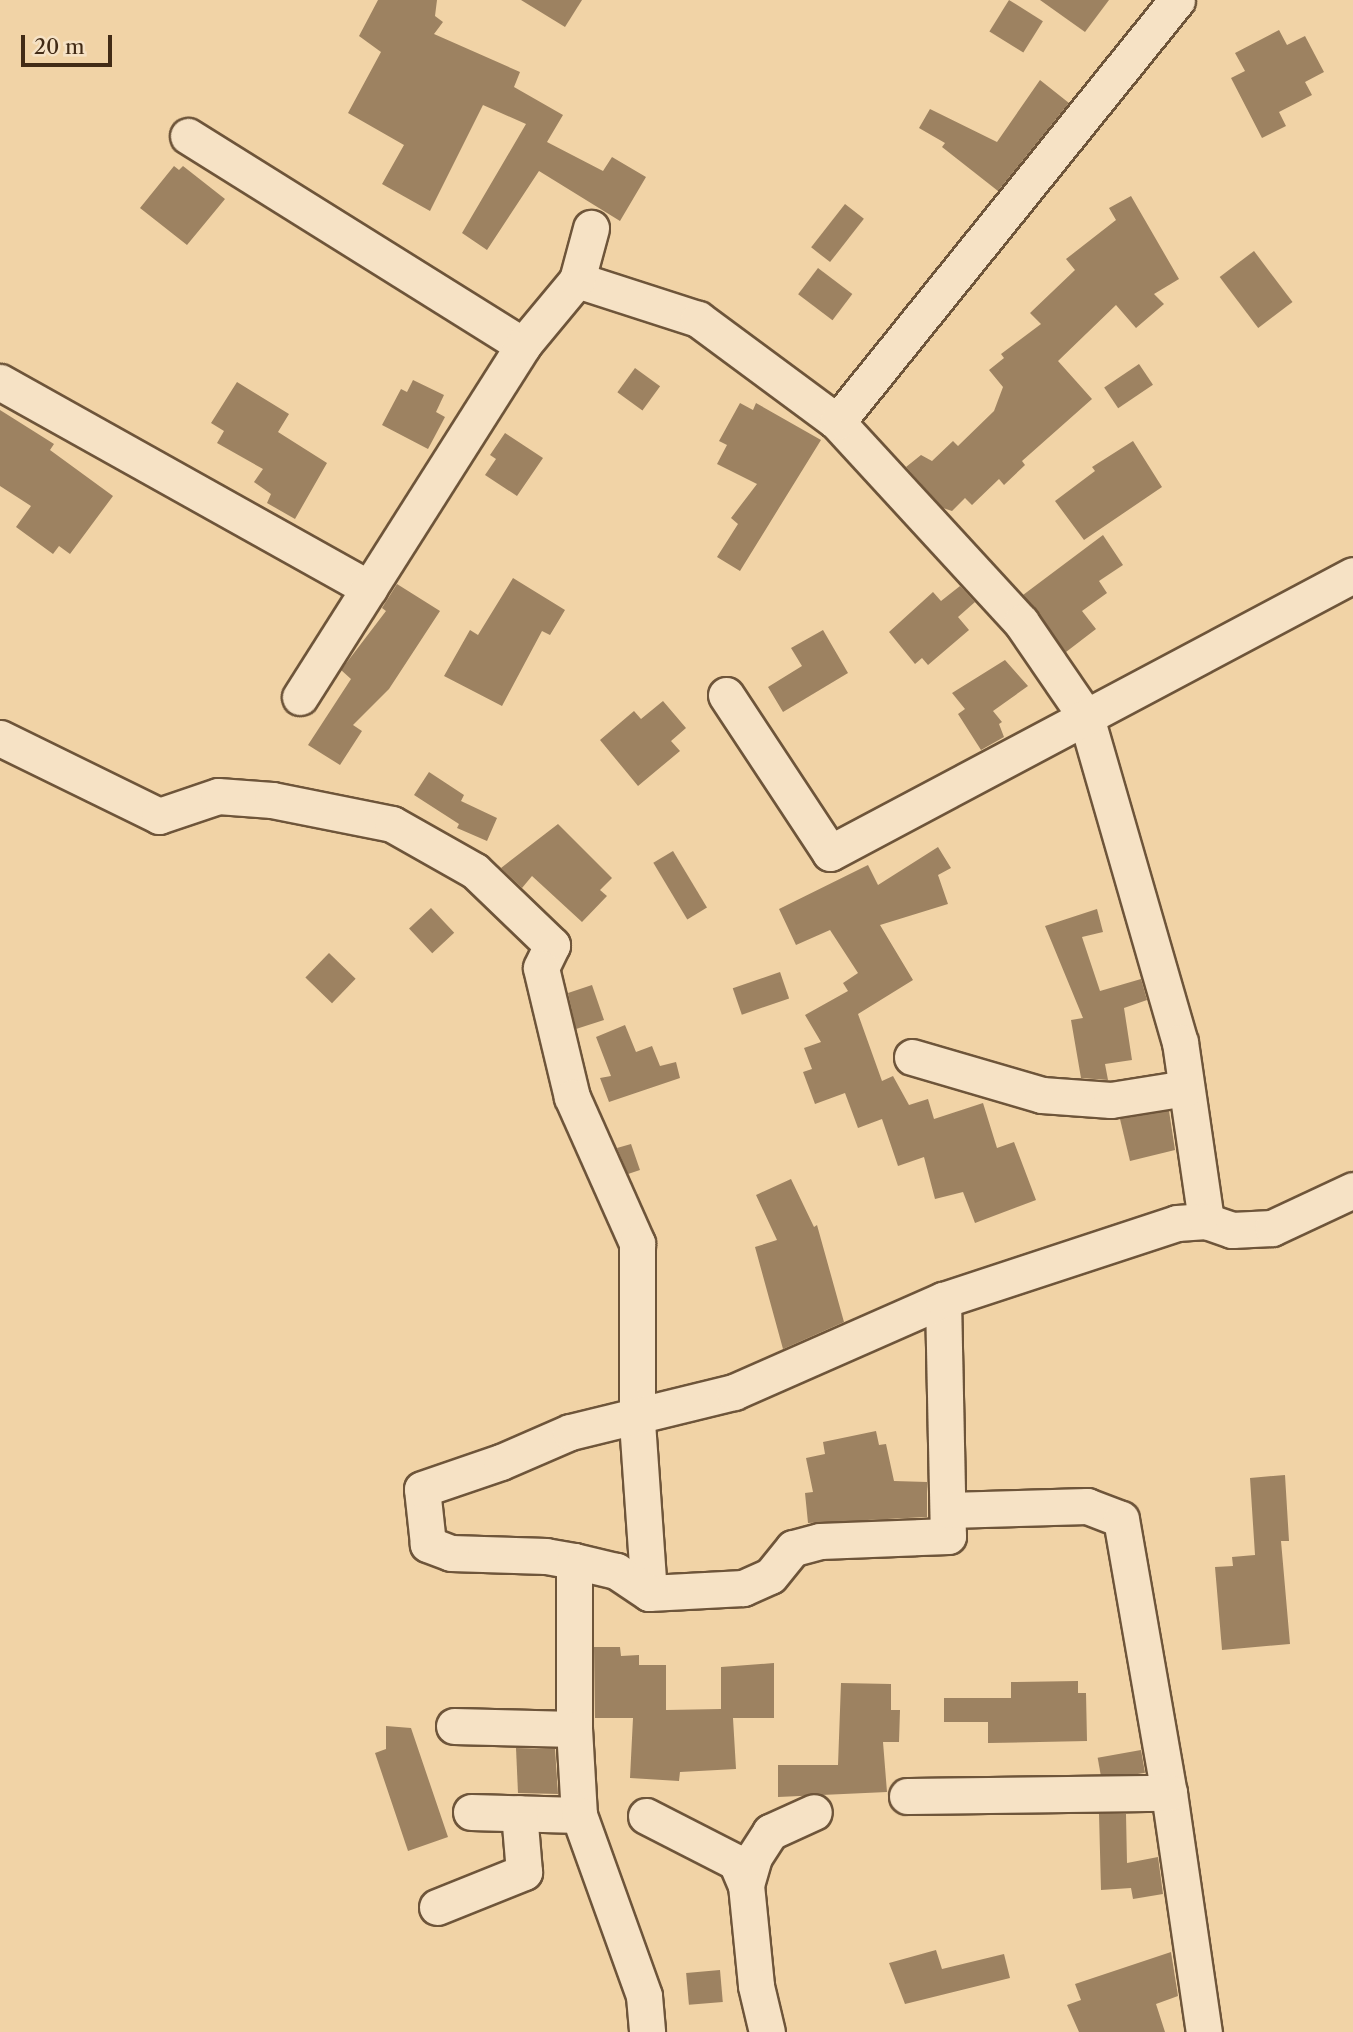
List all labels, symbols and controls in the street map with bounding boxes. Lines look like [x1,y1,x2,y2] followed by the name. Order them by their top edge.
[24,21,116,65] scale bar
[34,34,85,59] text: 20 m

